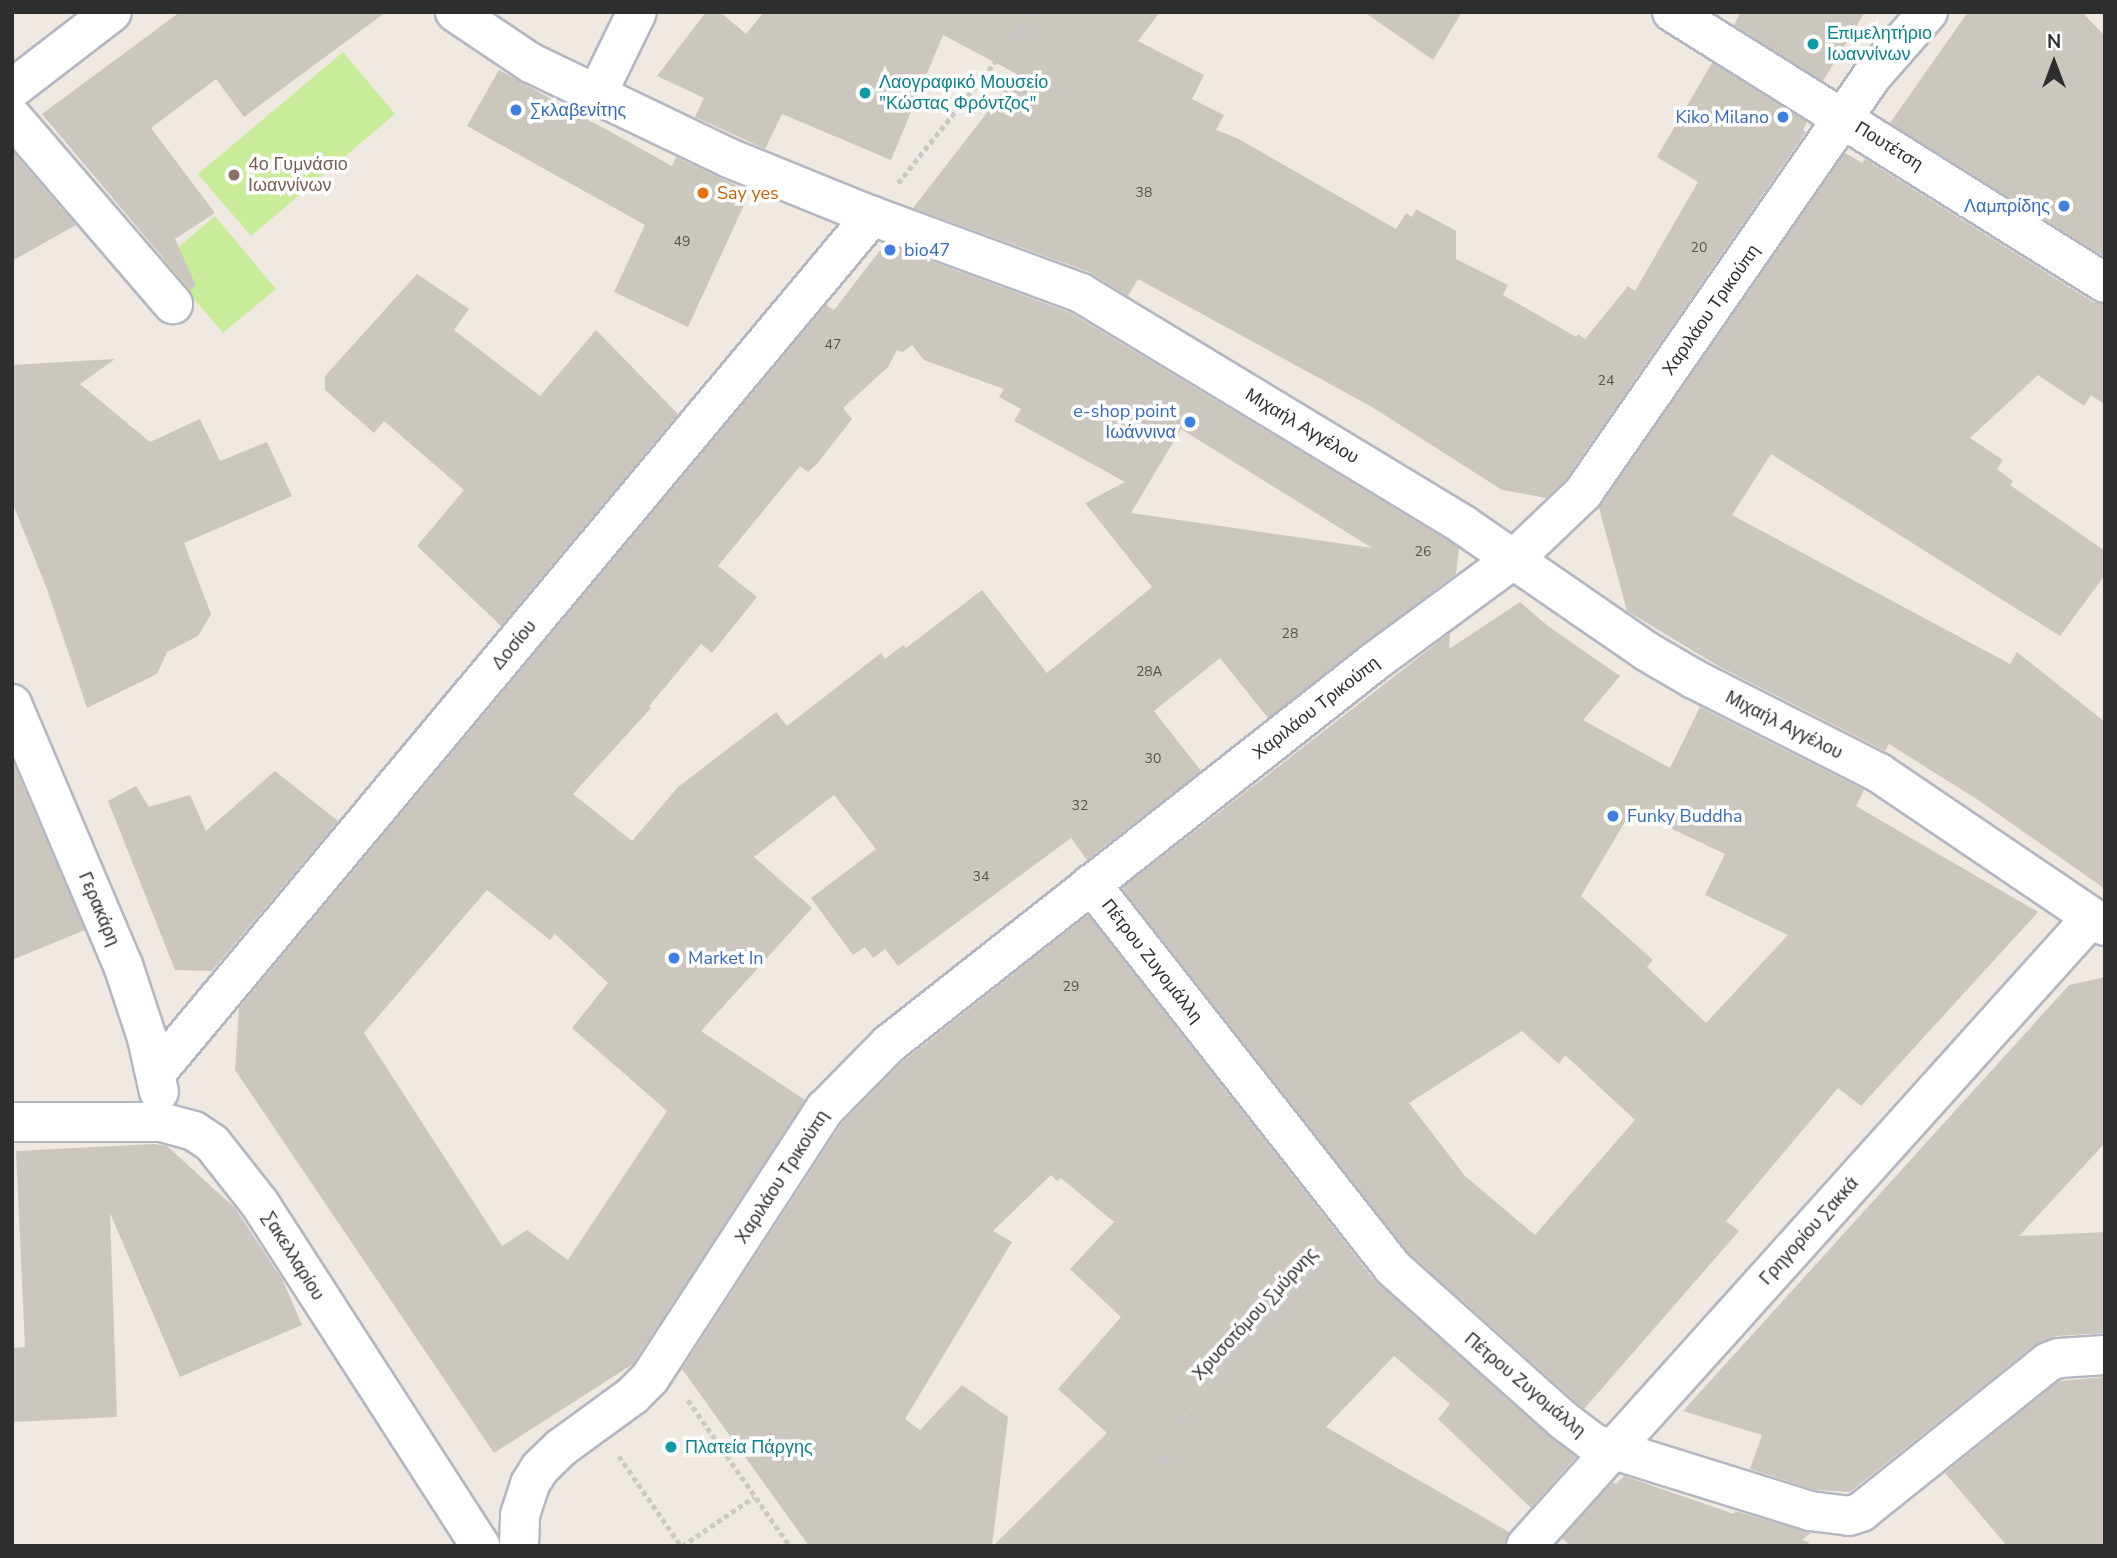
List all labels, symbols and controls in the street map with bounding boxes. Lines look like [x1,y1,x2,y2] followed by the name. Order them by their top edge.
[1827,23,1932,66] place label: Επιμελητήριο Ιωαννίνων
[2019,28,2089,98] north arrow
[2047,29,2061,55] text: N
[1805,36,1821,52] marker: Επιμελητήριο Ιωαννίνων
[879,72,1048,114] place label: Λαογραφικό Μουσείο "Κώστας Φρόντζος"
[857,85,873,101] marker: Λαογραφικό Μουσείο "Κώστας Φρόντζος"
[530,99,626,121] place label: Σκλαβενίτης
[508,102,524,118] marker: Σκλαβενίτης
[1676,106,1769,128] place label: Kiko Milano
[1775,109,1791,125] marker: Kiko Milano
[1851,117,1927,175] street label: Πουτέτση
[248,154,348,196] place label: 4ο Γυμνάσιο Ιωαννίνων
[226,167,242,183] marker: 4ο Γυμνάσιο Ιωαννίνων
[717,182,779,204] place label: Say yes
[695,185,711,201] marker: Say yes
[1136,185,1152,201] house number: 38
[1964,195,2050,217] place label: Λαμπρίδης
[2056,198,2072,214] marker: Λαμπρίδης
[674,234,690,250] house number: 49
[904,239,950,261] place label: bio47
[1658,240,1764,380] street label: Χαριλάου Τρικούπη
[1691,240,1707,256] house number: 20
[882,242,898,258] marker: bio47
[825,337,841,353] house number: 47
[1598,373,1614,389] house number: 24
[1241,384,1363,468] street label: Μιχαήλ Αγγέλου
[1073,401,1176,444] place label: e-shop point Ιωάννινα
[1182,414,1198,430] marker: e-shop point Ιωάννινα
[1415,544,1431,560] house number: 26
[487,616,541,674] street label: Δοσίου
[1282,626,1298,642] house number: 28
[1248,652,1384,764] street label: Χαριλάου Τρικούπη
[1136,664,1162,680] house number: 28Α
[1722,686,1846,764] street label: Μιχαήλ Αγγέλου
[1145,751,1161,767] house number: 30
[1072,798,1088,814] house number: 32
[1627,805,1743,827] place label: Funky Buddha
[1605,808,1621,824] marker: Funky Buddha
[74,869,124,949] street label: Γερακάρη
[973,869,989,885] house number: 34
[1097,895,1207,1027] street label: Πέτρου Ζυγομάλλη
[688,947,763,969] place label: Market In
[666,950,682,966] marker: Market In
[1063,979,1079,995] house number: 29
[731,1106,833,1248] street label: Χαριλάου Τρικούπη
[1755,1173,1863,1289] street label: Γρηγορίου Σακκά
[257,1208,329,1304] street label: Σακελλαρίου
[1188,1243,1322,1385] street label: Χρυσοτόμου Σμύρνης
[1460,1328,1590,1442] street label: Πέτρου Ζυγομάλλη
[685,1436,813,1458] place label: Πλατεία Πάργης
[663,1439,679,1455] marker: Πλατεία Πάργης

